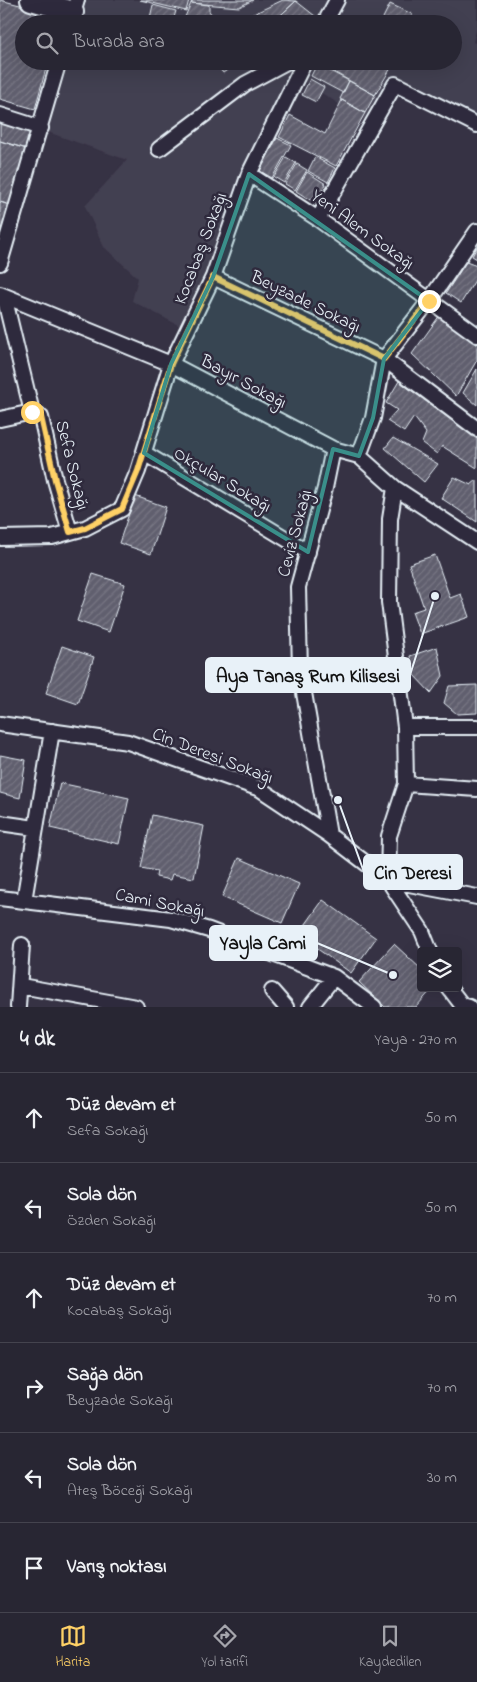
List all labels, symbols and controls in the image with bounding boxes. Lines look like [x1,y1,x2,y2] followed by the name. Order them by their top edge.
[15,15,462,70] search box
[33,29,61,57] icon: search
[73,29,165,56] text: Burada ara
[304,184,419,278] street label: Yeni Alem Sokağı
[169,189,236,309] street label: Kocabaş Sokağı
[244,264,365,342] street label: Beyzade Sokağı
[418,290,441,313] route end
[194,349,291,417] street label: Bayır Sokağı
[21,401,44,424] route start
[46,418,95,513] street label: Sefa Sokağı
[168,441,276,521] street label: Okçular Sokağı
[272,487,321,580] street label: Ceviz Sokağı
[206,658,410,692] callout: Aya Tanaş Rum Kilisesi
[216,664,400,693] text: Aya Tanaş Rum Kilisesi
[148,722,277,793] street label: Cin Deresi Sokağı
[364,855,462,889] callout: Cin Deresi
[374,861,452,888] text: Cin Deresi
[112,883,207,926] street label: Cami Sokağı
[210,926,317,960] callout: Yayla Cami
[219,931,306,960] text: Yayla Cami
[417,947,462,992] map controls
[417,947,462,992] button: layers
[20,1025,55,1055] text: 4 dk
[374,1028,457,1052] text: Yaya · 270 m
[67,1092,176,1119] text: Düz devam et
[20,1104,48,1132] icon: ahead
[425,1106,457,1130] text: 50 m
[67,1119,148,1143] text: Sefa Sokağı
[67,1182,137,1209] text: Sola dön
[20,1194,48,1222] icon: left
[425,1196,457,1220] text: 50 m
[67,1209,156,1233] text: Özden Sokağı
[67,1272,176,1299] text: Düz devam et
[20,1284,48,1312] icon: ahead
[427,1286,457,1310] text: 70 m
[67,1299,172,1323] text: Kocabaş Sokağı
[67,1362,143,1389] text: Sağa dön
[20,1374,48,1402] icon: right
[427,1376,457,1400] text: 70 m
[67,1389,173,1413] text: Beyzade Sokağı
[67,1452,137,1479] text: Sola dön
[20,1464,48,1492] icon: left
[427,1466,457,1490] text: 30 m
[67,1479,193,1503] text: Ateş Böceği Sokağı
[20,1554,48,1582] icon: arrive
[67,1554,167,1581] text: Varış noktası
[55,1622,90,1673] tab: Harita
[201,1622,248,1673] tab: Yol tarifi
[359,1622,422,1673] tab: Kaydedilen

